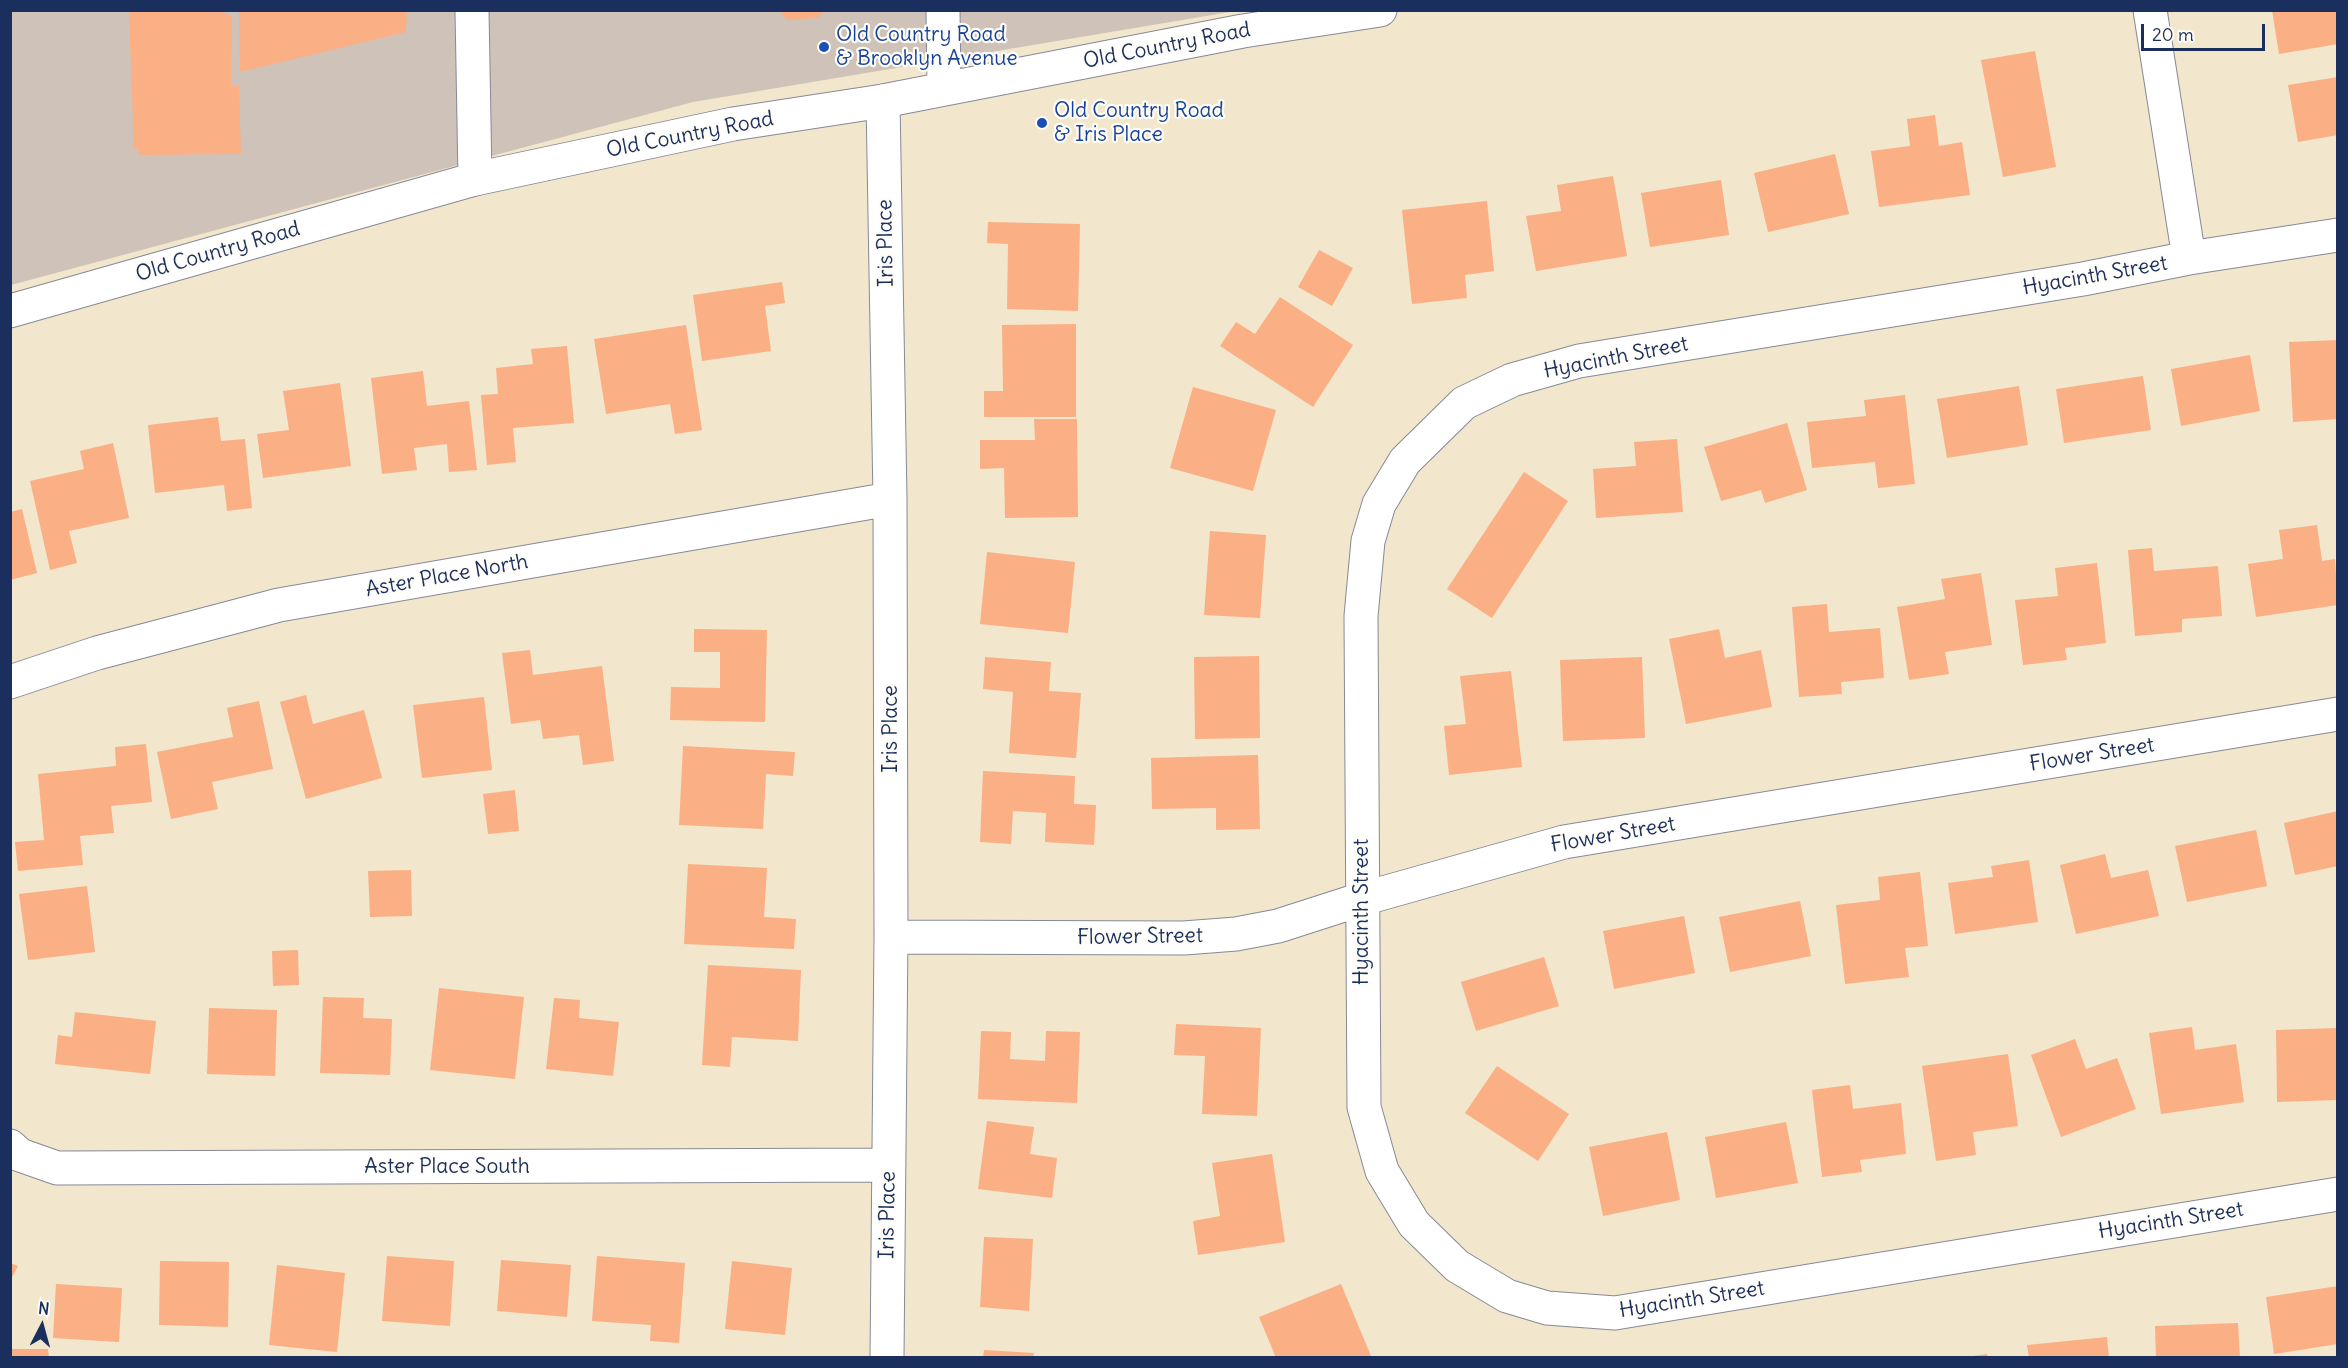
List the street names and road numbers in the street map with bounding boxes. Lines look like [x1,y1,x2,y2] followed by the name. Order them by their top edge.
[1081,17,1253,75] street label: Old Country Road
[604,106,776,164] street label: Old Country Road
[873,199,899,287] street label: Iris Place
[133,216,303,288] street label: Old Country Road
[2021,251,2169,301] street label: Hyacinth Street
[1542,332,1690,384] street label: Hyacinth Street
[364,549,530,603] street label: Aster Place North
[878,685,904,773] street label: Iris Place
[2028,733,2156,777] street label: Flower Street
[1549,812,1677,858] street label: Flower Street
[1349,839,1375,985] street label: Hyacinth Street
[1077,923,1203,951] street label: Flower Street
[364,1154,530,1180] street label: Aster Place South
[875,1171,901,1259] street label: Iris Place
[2097,1197,2245,1245] street label: Hyacinth Street
[1618,1276,1766,1324] street label: Hyacinth Street

